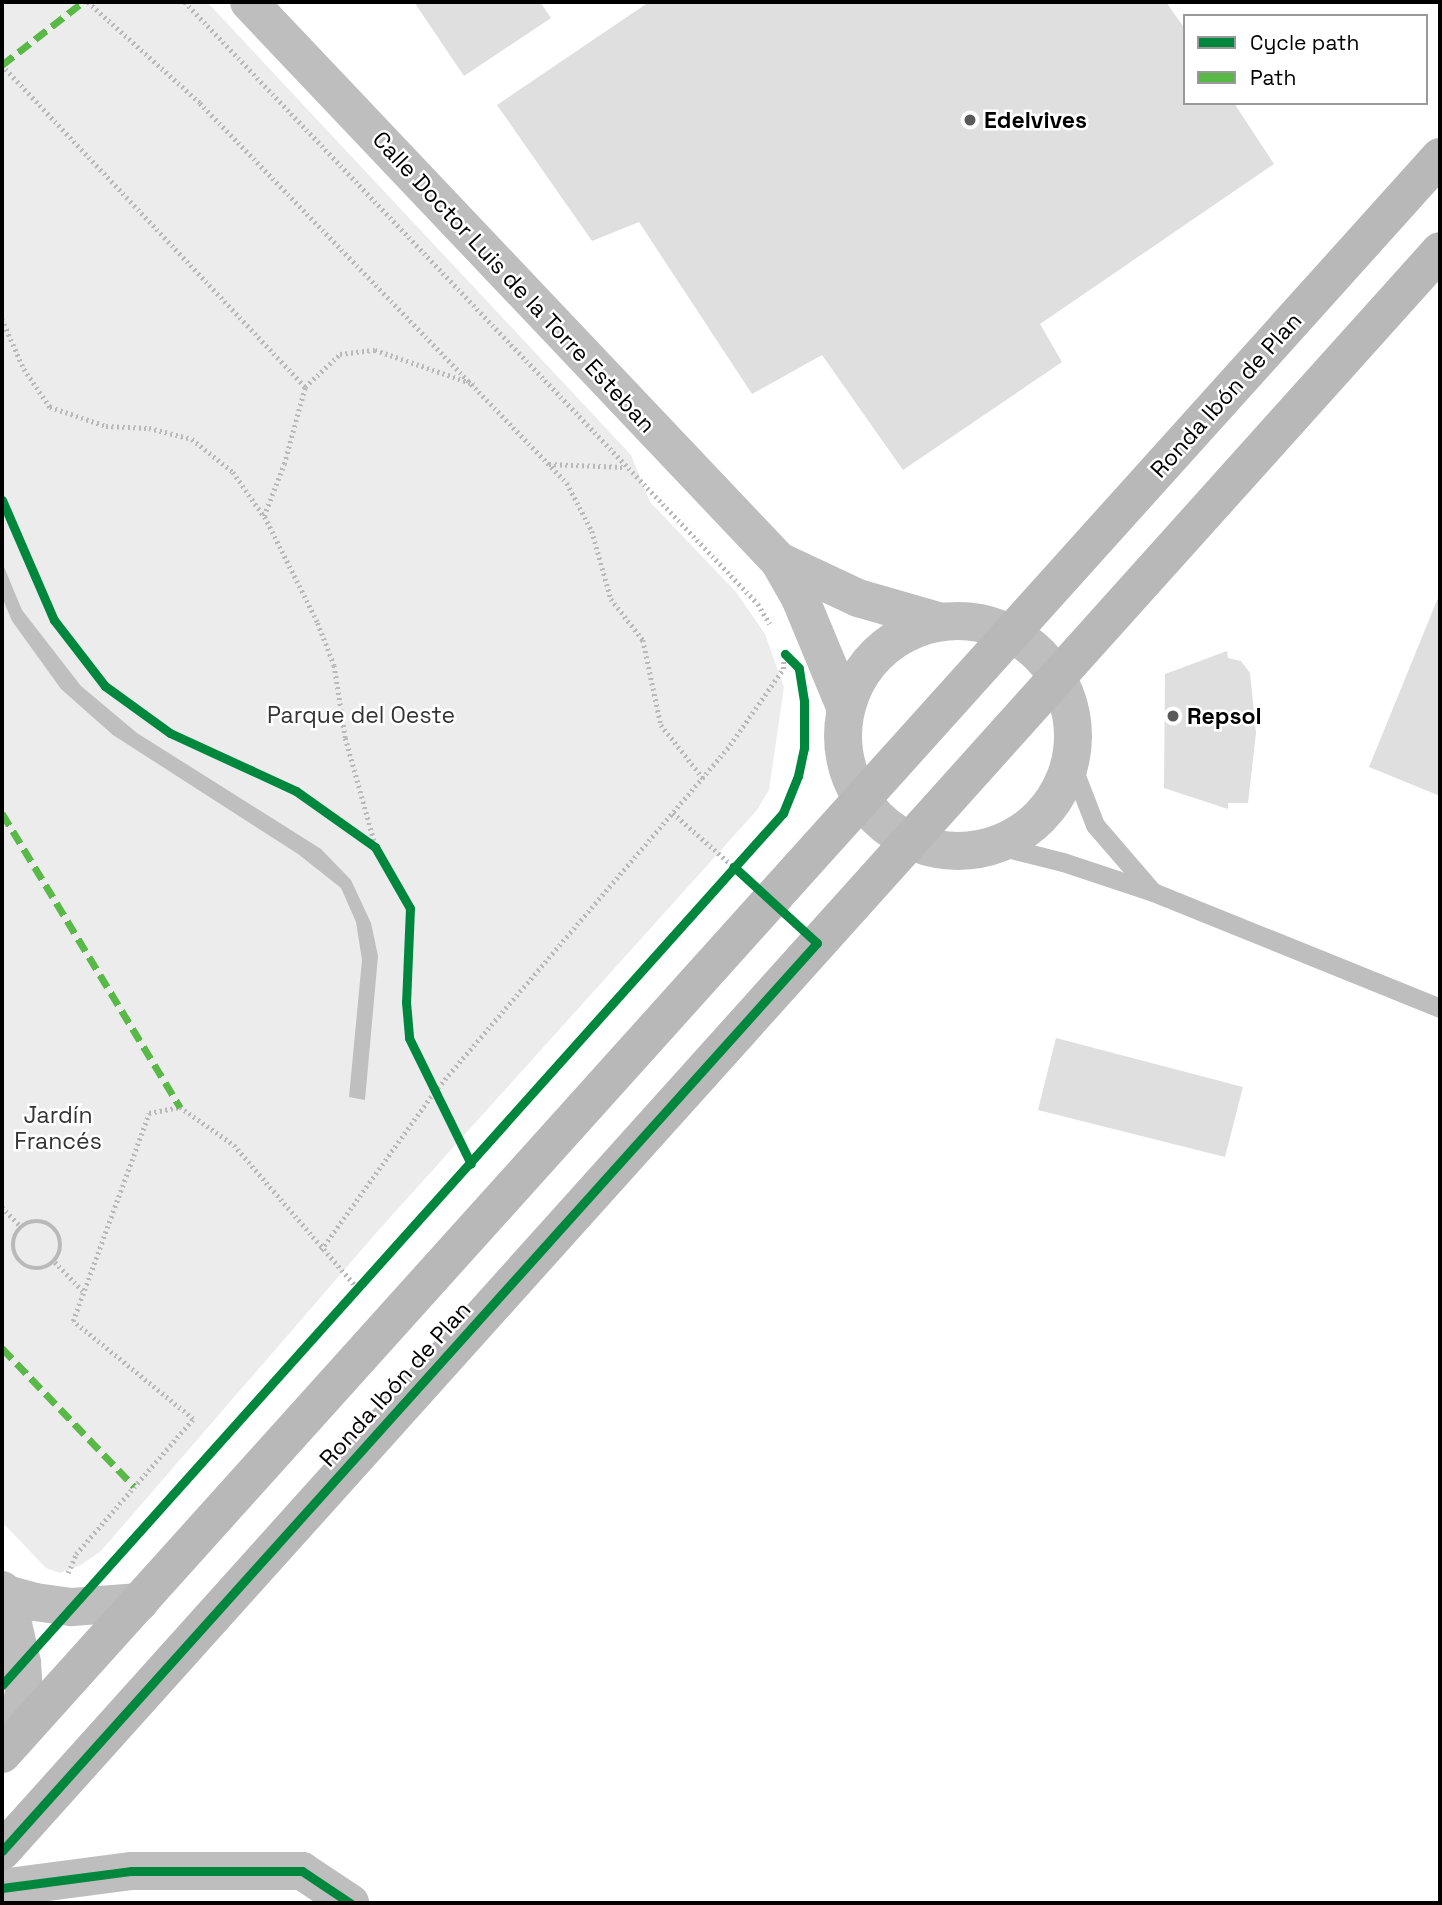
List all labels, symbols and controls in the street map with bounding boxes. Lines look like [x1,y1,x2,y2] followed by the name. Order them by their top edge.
[1183,14,1428,105] legend
[1250,29,1359,56] text: Cycle path
[1250,64,1296,91] text: Path
[984,106,1087,134] place label: Edelvives
[962,112,978,128] marker: Edelvives
[367,125,661,439] street label: Calle Doctor Luis de la Torre Esteban
[1145,307,1307,483] street label: Ronda Ibón de Plan
[267,701,455,729] park label: Parque del Oeste
[1187,702,1262,730] place label: Repsol
[1165,708,1181,724] marker: Repsol
[14,1101,102,1155] park label: Jardín Francés
[314,1296,476,1472] street label: Ronda Ibón de Plan

